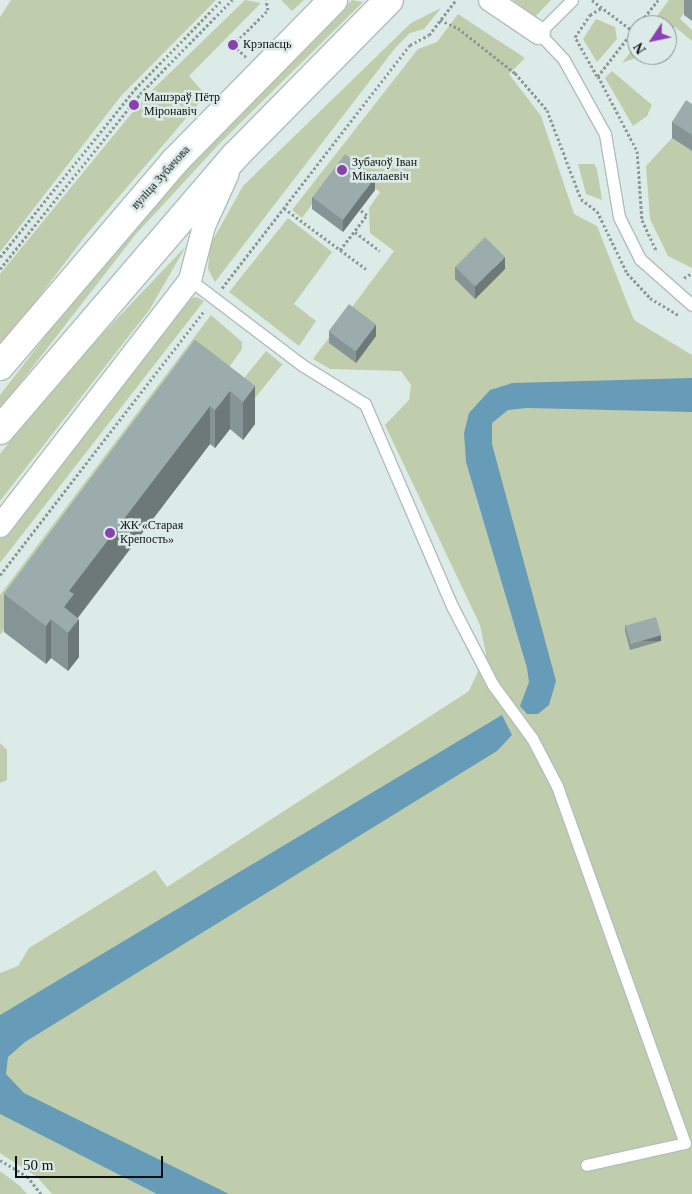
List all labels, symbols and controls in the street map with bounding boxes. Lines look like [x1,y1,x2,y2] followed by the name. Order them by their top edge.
[627,15,677,65] north arrow
[243,38,291,52] place label: Крэпасць
[227,39,239,51] marker: Крэпасць
[631,40,649,56] text: N
[144,91,220,119] place label: Машэраў Пётр Міронавіч
[128,99,140,111] marker: Машэраў Пётр Міронавіч
[129,143,193,213] street label: вуліца Зубачова
[352,156,417,184] place label: Зубачоў Іван Мікалаевіч
[336,164,348,176] marker: Зубачоў Іван Мікалаевіч
[120,519,183,547] place label: ЖК «Старая Крепость»
[104,527,116,539] marker: ЖК «Старая Крепость»
[18,1146,165,1178] scale bar
[23,1157,53,1173] text: 50 m

